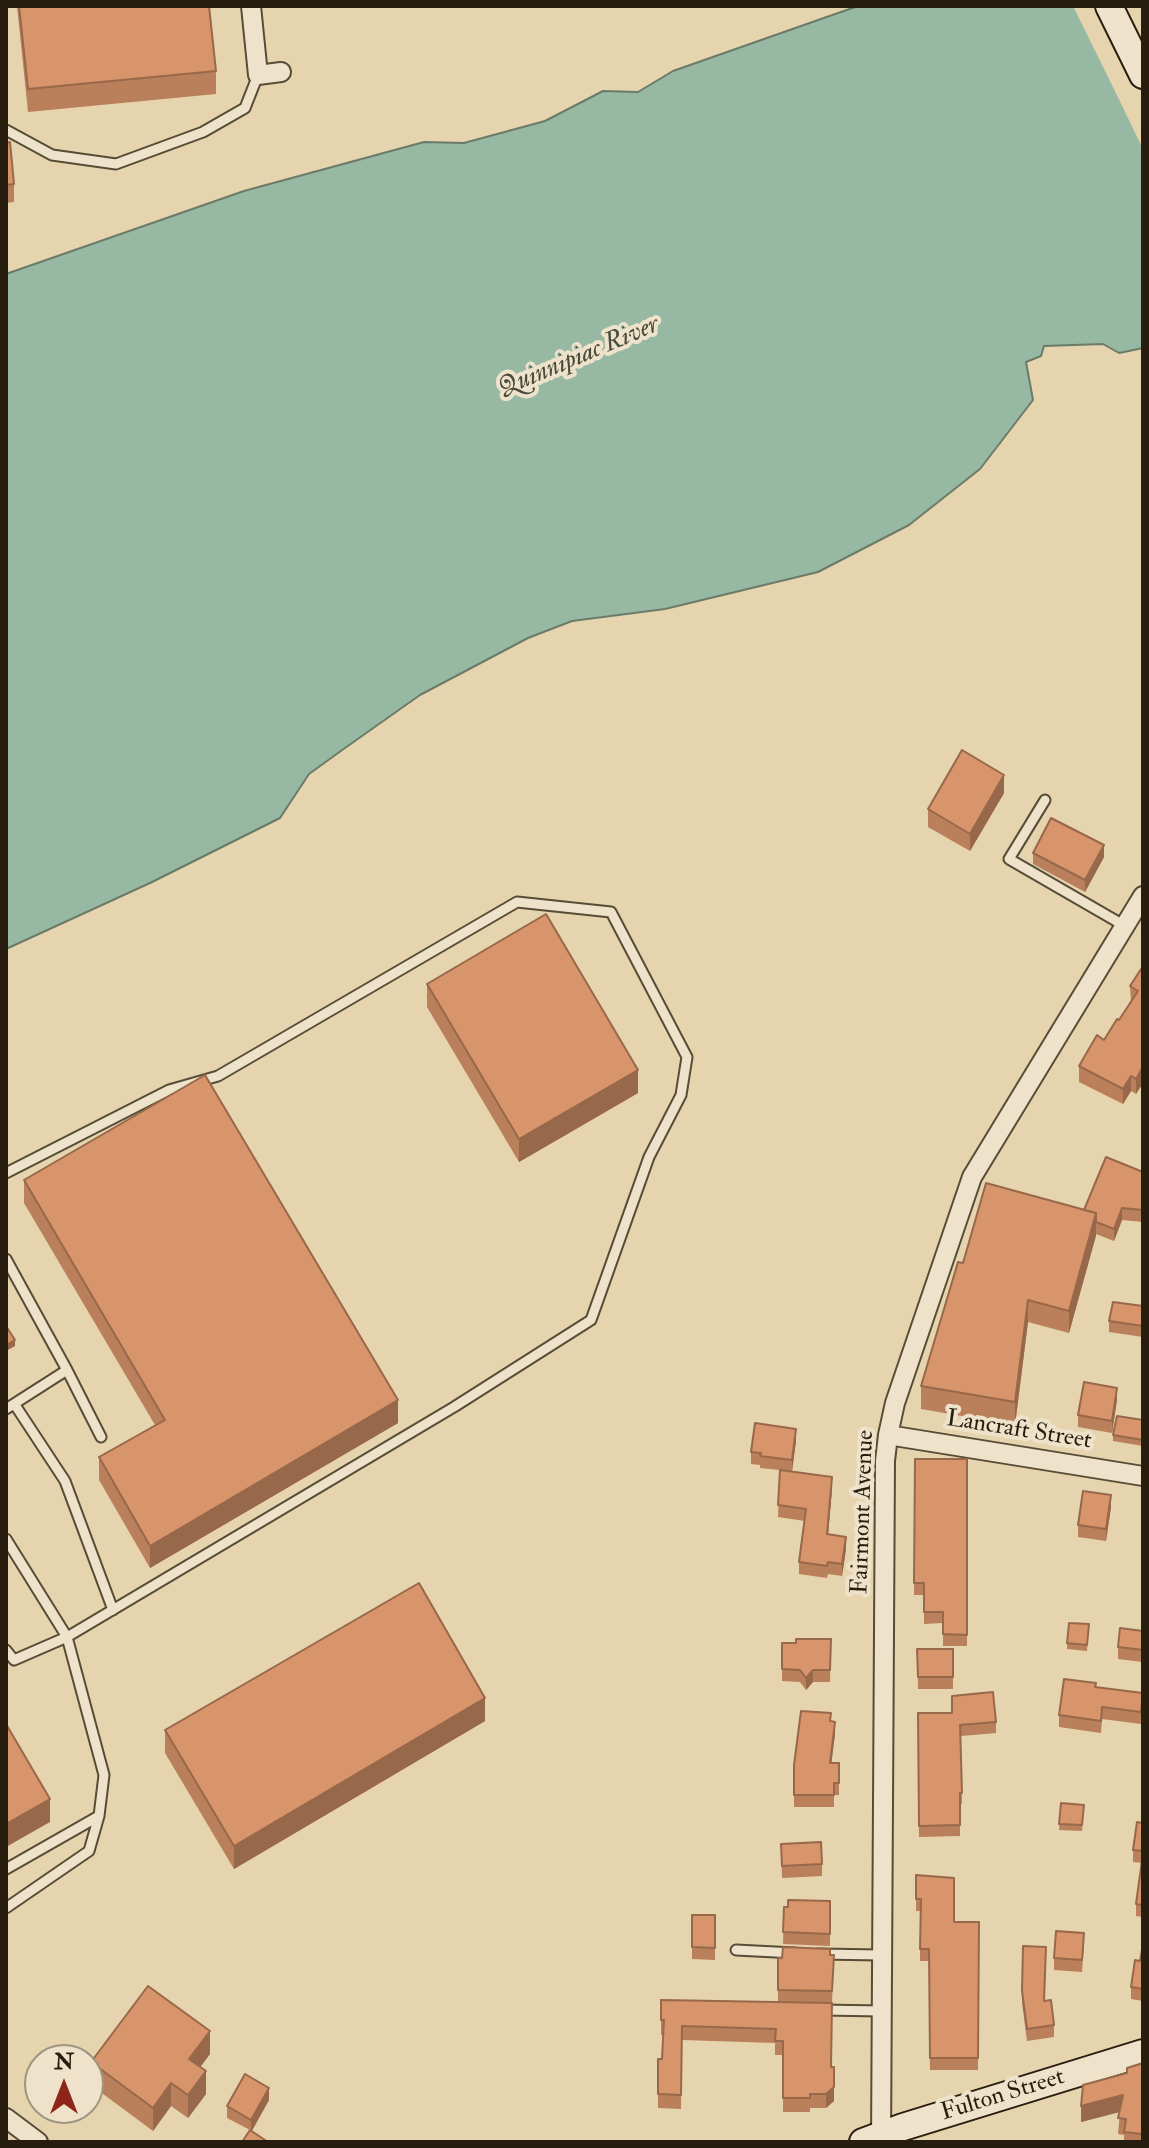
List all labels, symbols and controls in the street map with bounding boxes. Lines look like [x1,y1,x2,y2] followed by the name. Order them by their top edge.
[494,310,664,406] water label: Quinnipiac River
[944,1405,1094,1457] street label: Lancraft Street
[847,1429,881,1595] street label: Fairmont Avenue
[24,2044,104,2124] north arrow
[54,2048,74,2076] text: N
[938,2064,1068,2128] street label: Fulton Street

